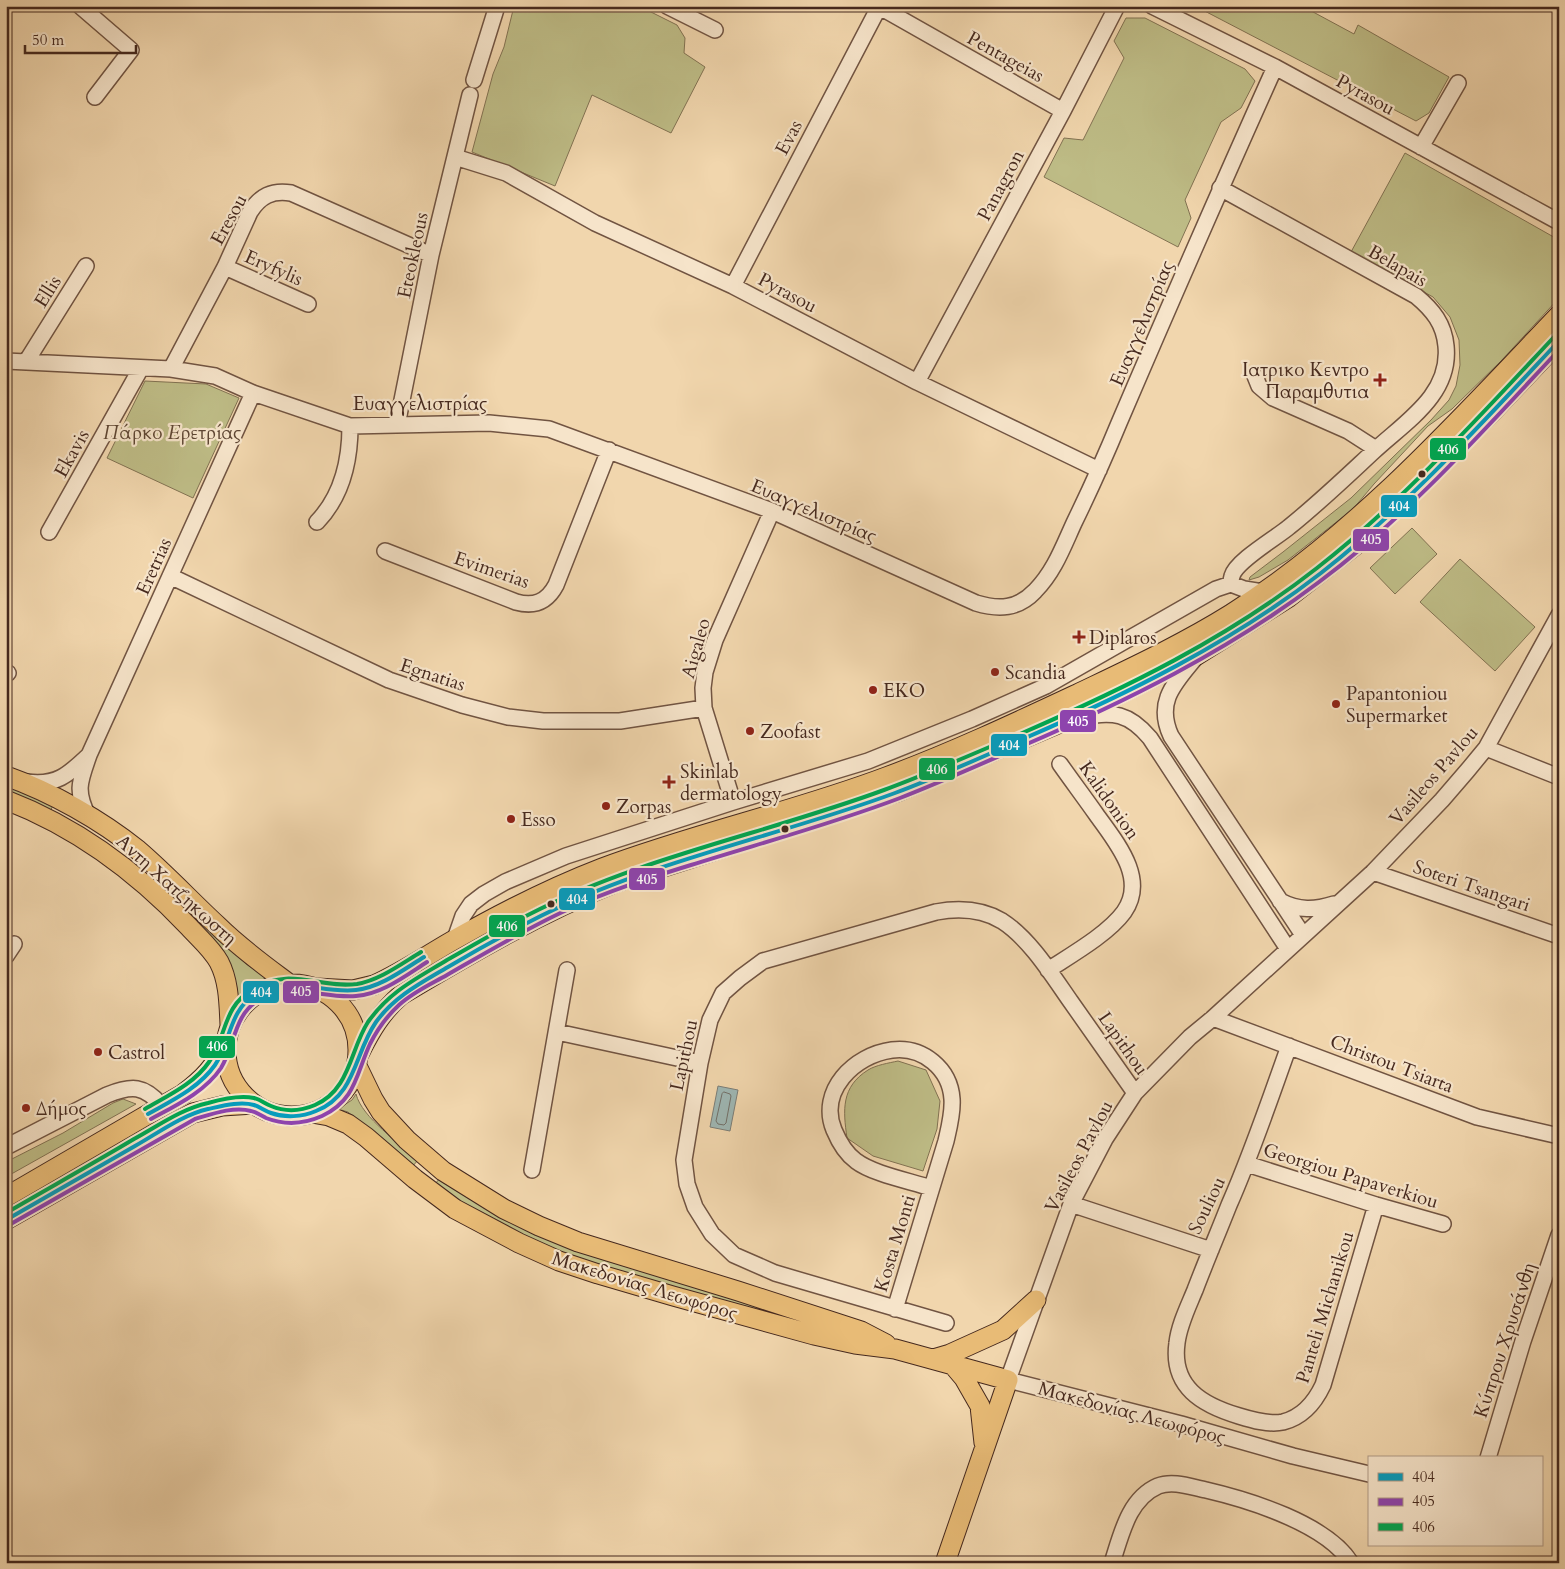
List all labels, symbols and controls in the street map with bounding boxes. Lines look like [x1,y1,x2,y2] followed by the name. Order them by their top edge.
[25,22,136,54] scale bar
[962,25,1049,89] street label: Pentageias
[32,30,64,50] text: 50 m
[1331,68,1400,122] street label: Pyrasou
[769,116,809,159] street label: Evas
[971,145,1031,226] street label: Panagron
[204,189,253,250] street label: Eresou
[391,210,435,301] street label: Eteokleous
[1363,238,1432,293] street label: Belapais
[240,244,307,292] street label: Eryfylis
[1104,256,1180,390] street label: Ευαγγελιστρίας
[753,267,822,319] street label: Pyrasou
[28,271,68,312] street label: Ellis
[1242,357,1370,405] place label: Ιατρικο Κεντρο Παραμθυτια
[1373,373,1387,387] marker: Ιατρικο Κεντρο Παραμθυτια
[353,391,487,417] street label: Ευαγγελιστρίας
[103,420,241,446] park label: Πάρκο Ερετρίας
[48,425,96,482] street label: Ekavis
[1429,437,1467,461] line badge: 406
[1437,440,1459,459] text: 406
[1417,469,1427,479] unlabelled marker
[747,473,881,549] street label: Ευαγγελιστρίας
[1380,494,1418,518] line badge: 404
[1388,497,1410,516] text: 404
[1352,528,1390,552] line badge: 405
[1360,530,1382,549] text: 405
[130,534,178,599] street label: Eretrias
[450,545,533,595] street label: Evimerias
[675,615,717,681] street label: Aigaleo
[1089,625,1157,651] place label: Diplaros
[1073,631,1085,643] marker: Diplaros
[397,652,469,698] street label: Egnatias
[1005,660,1066,686] place label: Scandia
[989,666,1001,678] marker: Scandia
[883,678,925,704] place label: EKO
[1346,681,1448,729] place label: Papantoniou Supermarket
[867,684,879,696] marker: EKO
[1330,698,1342,710] marker: Papantoniou Supermarket
[1059,709,1097,733] line badge: 405
[1067,712,1089,731] text: 405
[760,719,820,745] place label: Zoofast
[1383,720,1484,831] street label: Vasileos Pavlou
[744,725,756,737] marker: Zoofast
[990,733,1028,757] line badge: 404
[998,736,1020,755] text: 404
[1073,756,1146,845] street label: Kalidonion
[918,757,956,781] line badge: 406
[680,759,782,807] place label: Skinlab dermatology
[926,760,948,779] text: 406
[662,775,676,789] marker: Skinlab dermatology
[616,794,671,820] place label: Zorpas
[600,800,612,812] marker: Zorpas
[521,807,556,833] place label: Esso
[505,813,517,825] marker: Esso
[780,824,790,834] unlabelled marker
[110,829,242,951] street label: Αντη Χατζηκωστη
[1410,854,1534,918] street label: Soteri Tsangari
[628,867,666,891] line badge: 405
[636,870,658,889] text: 405
[558,887,596,911] line badge: 404
[566,890,588,909] text: 404
[546,899,556,909] unlabelled marker
[488,914,526,938] line badge: 406
[496,917,518,936] text: 406
[242,980,280,1004] line badge: 404
[282,980,320,1004] line badge: 405
[290,982,312,1001] text: 405
[250,983,272,1002] text: 404
[1092,1007,1155,1081] street label: Lapithou
[664,1017,704,1093] street label: Lapithou
[1326,1028,1457,1099] street label: Christou Tsiarta
[198,1035,236,1059] line badge: 406
[206,1037,228,1056] text: 406
[108,1040,165,1066] place label: Castrol
[92,1046,104,1058] marker: Castrol
[36,1096,87,1122] place label: Δήμος
[1038,1096,1119,1217] street label: Vasileos Pavlou
[20,1102,32,1114] marker: Δήμος
[1260,1137,1441,1215] street label: Georgiou Papaverkiou
[1182,1172,1232,1239] street label: Souliou
[868,1191,922,1295] street label: Kosta Monti
[1289,1228,1360,1387] street label: Panteli Michanikou
[549,1245,741,1327] street label: Μακεδονίας Λεωφόρος
[1468,1260,1542,1421] street label: Κύπρου Χρυσάνθη
[1035,1375,1228,1450] street label: Μακεδονίας Λεωφόρος
[1368,1456,1542,1546] legend
[1412,1467,1435,1487] text: 404
[1412,1491,1435,1511] text: 405
[1412,1517,1435,1537] text: 406

